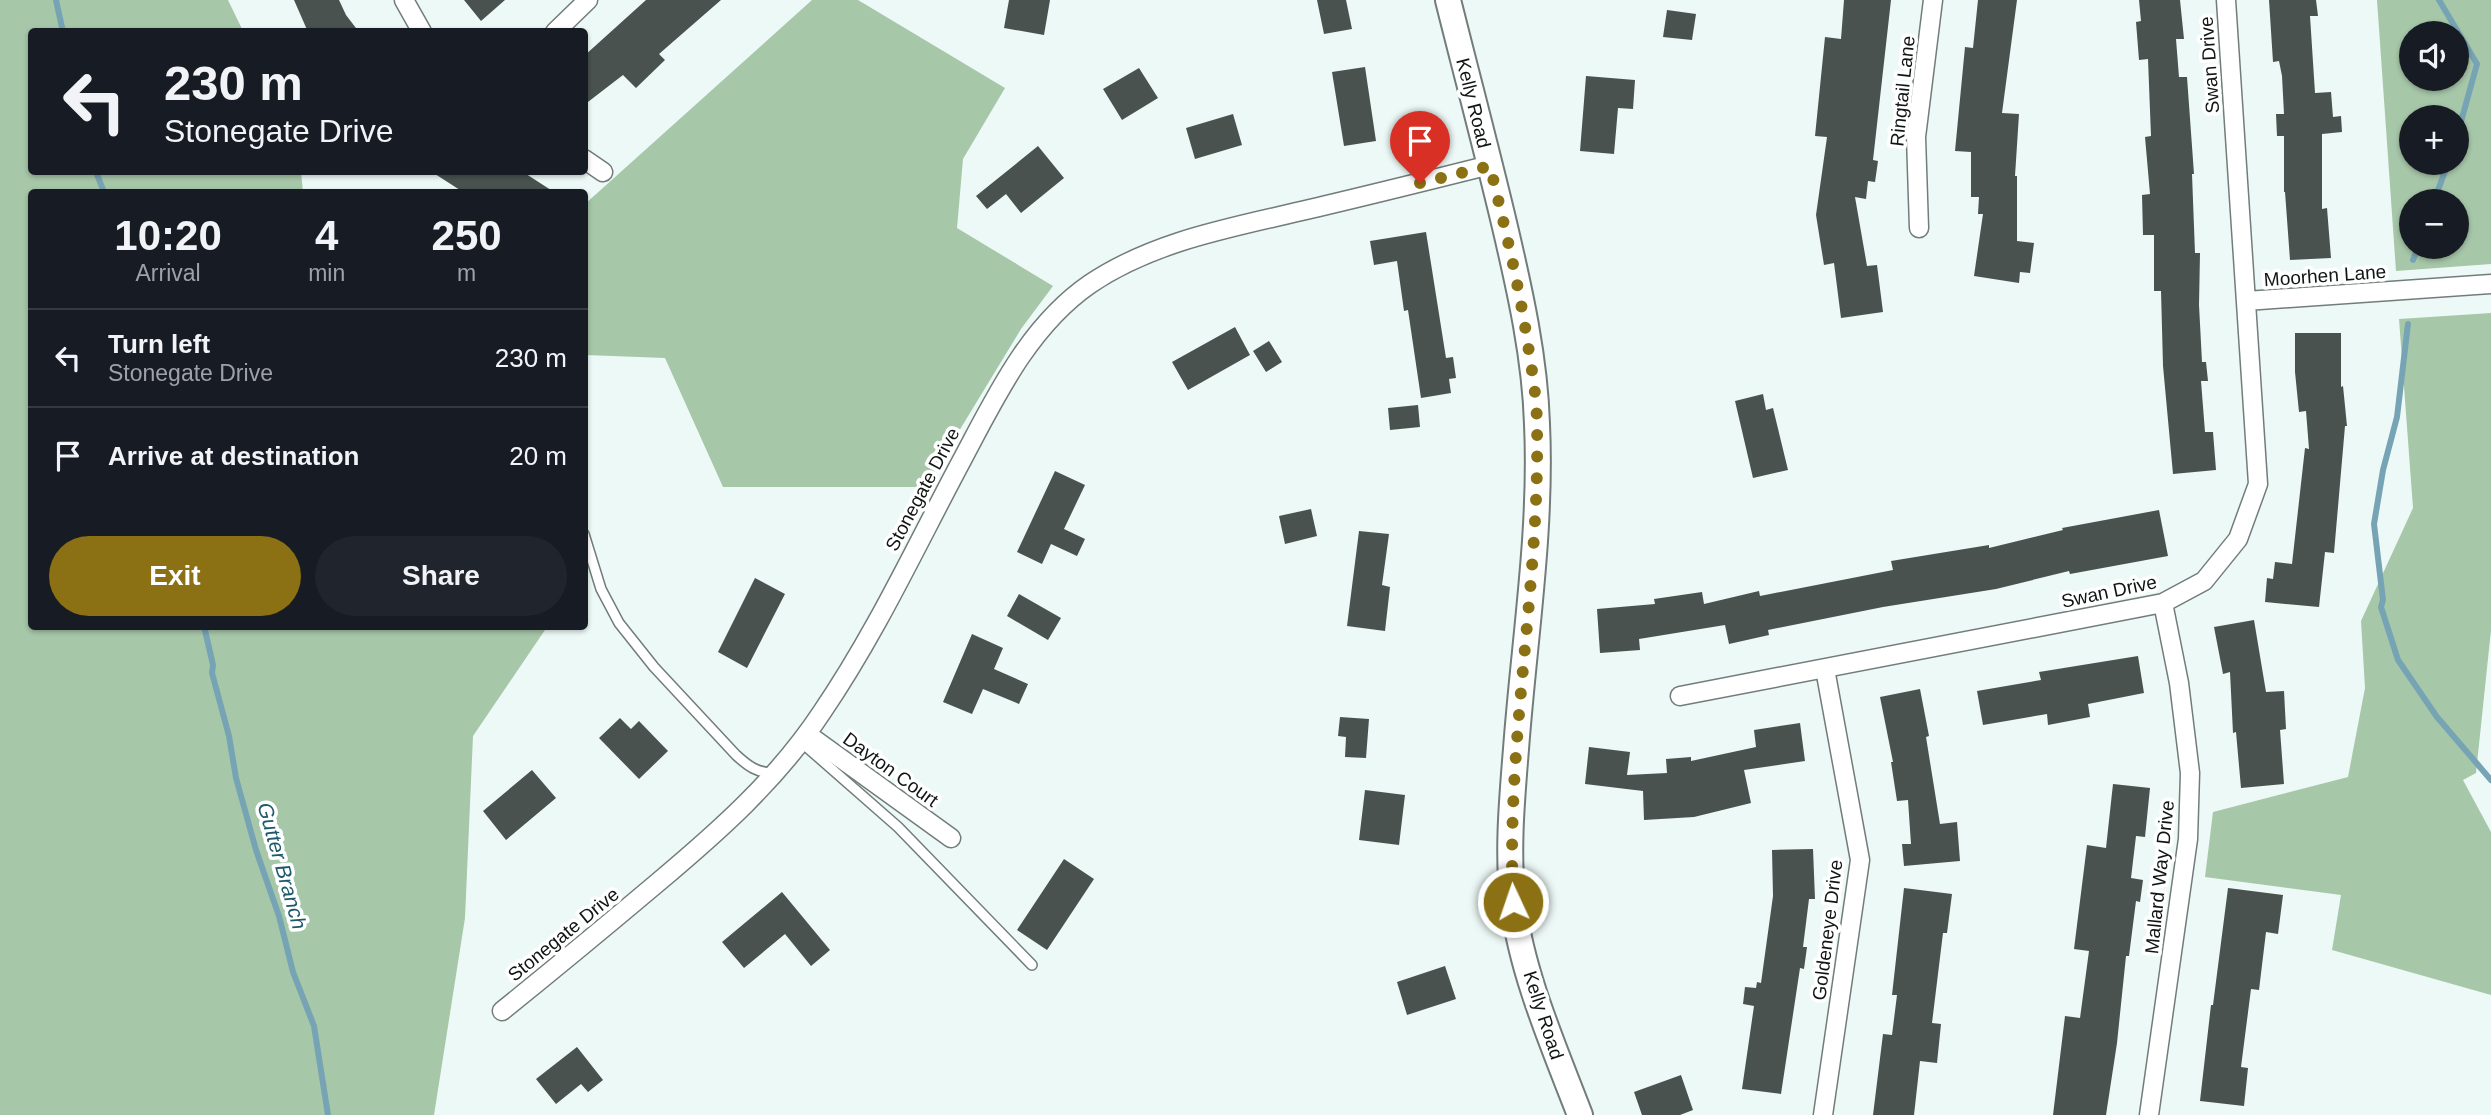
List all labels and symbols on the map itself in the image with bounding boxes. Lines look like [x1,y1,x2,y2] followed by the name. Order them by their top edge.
[2196,16,2223,114] street label: Swan Drive
[1886,35,1919,147] street label: Ringtail Lane
[1452,56,1495,150] street label: Kelly Road
[1390,111,1450,183] pin
[2263,261,2387,290] street label: Moorhen Lane
[881,424,964,554] street label: Stonegate Drive
[2059,571,2159,612] street label: Swan Drive
[839,728,943,811] street label: Dayton Court
[2141,799,2178,955] street label: Mallard Way Drive
[253,800,312,932] water label: Gutter Branch
[1808,859,1847,1002] street label: Goldeneye Drive
[1476,865,1550,939] position arrow
[504,883,623,985] street label: Stonegate Drive
[1519,968,1568,1062] street label: Kelly Road

